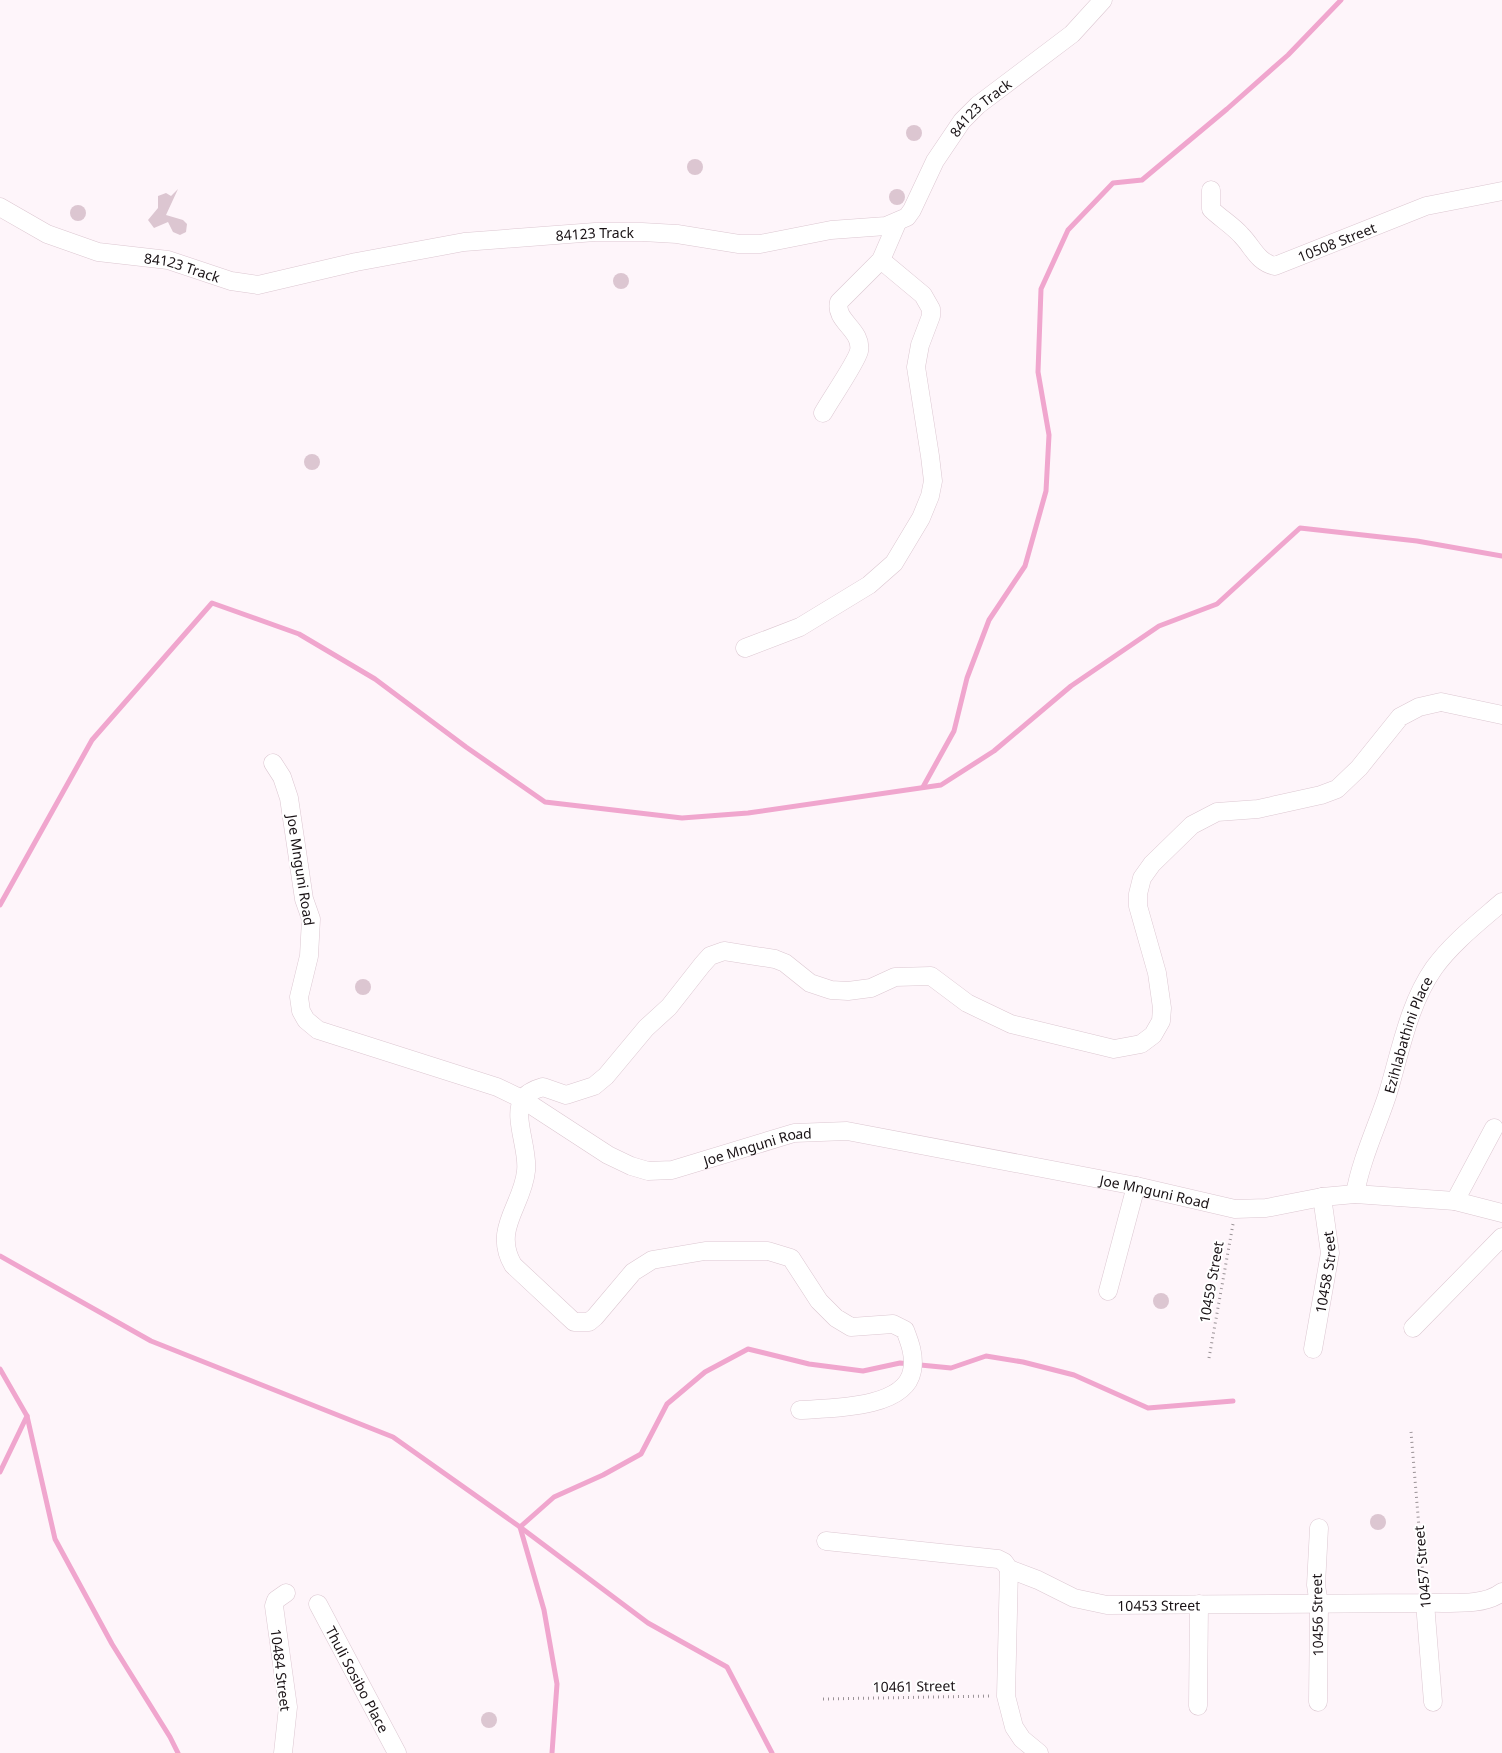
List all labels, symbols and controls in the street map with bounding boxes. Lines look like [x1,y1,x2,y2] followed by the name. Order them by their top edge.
[945,74,1015,140] street label: 84123 Track
[1295,217,1379,266] street label: 10508 Street
[555,222,634,244] street label: 84123 Track
[143,248,223,286] street label: 84123 Track
[283,811,319,927] street label: Joe Mnguni Road
[1379,972,1436,1095] street label: Ezihlabathini Place
[699,1123,812,1170] street label: Joe Mnguni Road
[1096,1169,1212,1212] street label: Joe Mnguni Road
[1310,1230,1340,1315] street label: 10458 Street
[1194,1240,1228,1324] street label: 10459 Street
[1409,1525,1435,1609] street label: 10457 Street
[1307,1573,1327,1657] street label: 10456 Street
[1117,1595,1200,1614] street label: 10453 Street
[322,1623,394,1736] street label: Thuli Sosibo Place
[267,1628,295,1712] street label: 10484 Street
[872,1676,956,1696] street label: 10461 Street

